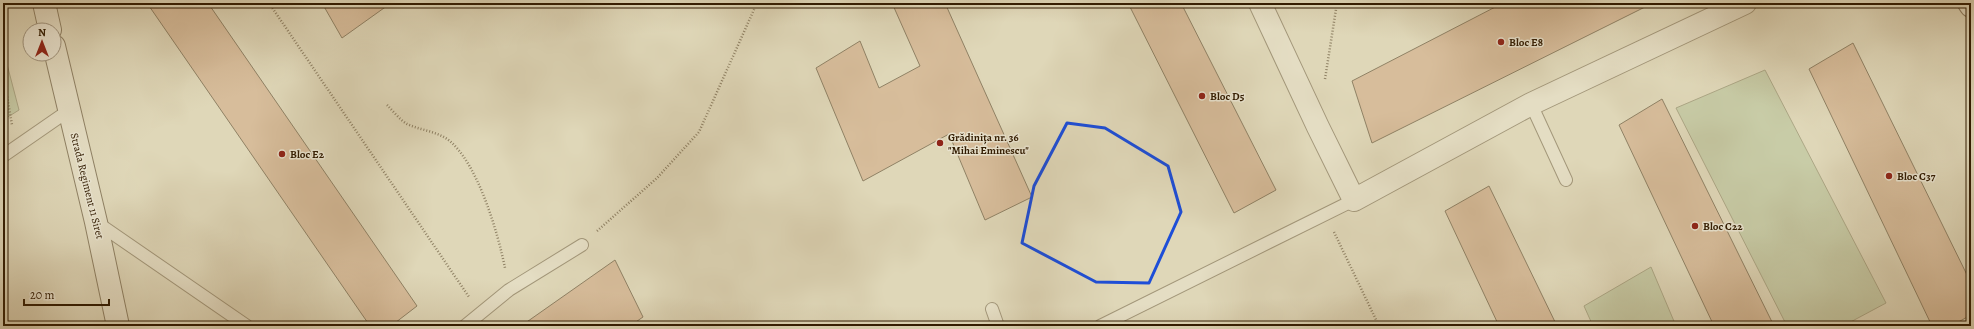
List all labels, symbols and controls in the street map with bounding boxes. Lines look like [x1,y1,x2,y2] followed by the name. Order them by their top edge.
[22,22,62,62] north arrow
[38,25,46,40] text: N
[1509,35,1543,50] place label: Bloc E8
[1496,37,1506,47] marker: Bloc E8
[1210,89,1245,104] place label: Bloc D5
[1197,91,1207,101] marker: Bloc D5
[948,130,1029,158] place label: Grădinița nr. 36 "Mihai Eminescu"
[67,131,108,241] street label: Strada Regiment 11 Siret
[935,138,945,148] marker: Grădinița nr. 36 "Mihai Eminescu"
[290,147,325,162] place label: Bloc E2
[277,149,287,159] marker: Bloc E2
[1897,169,1936,184] place label: Bloc C37
[1884,171,1894,181] marker: Bloc C37
[1703,219,1743,234] place label: Bloc C22
[1690,221,1700,231] marker: Bloc C22
[24,281,109,307] scale bar
[30,287,54,303] text: 20 m

